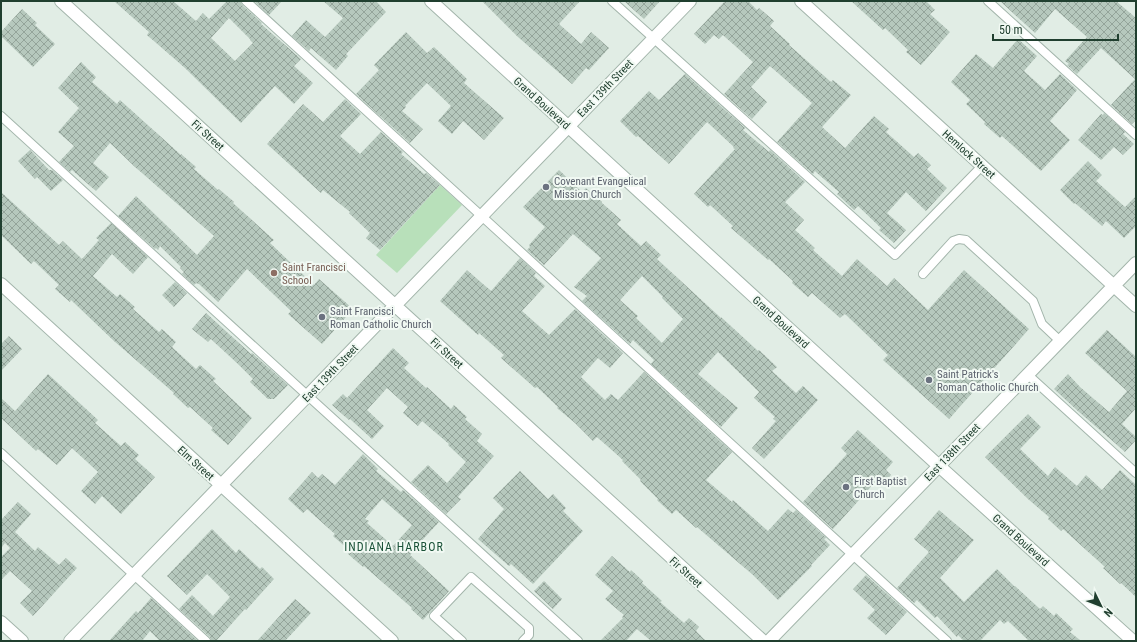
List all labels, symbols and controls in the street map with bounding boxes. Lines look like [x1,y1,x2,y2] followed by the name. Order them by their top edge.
[993,16,1118,42] scale bar
[999,23,1023,37] text: 50 m
[575,57,636,120] street label: East 139th Street
[511,75,573,132] street label: Grand Boulevard
[189,117,227,153] street label: Fir Street
[940,127,998,182] street label: Hemlock Street
[554,175,646,201] place label: Covenant Evangelical Mission Church
[541,182,551,192] marker: Covenant Evangelical Mission Church
[282,261,346,287] place label: Saint Francisci School
[269,268,279,278] marker: Saint Francisci School
[750,294,812,351] street label: Grand Boulevard
[330,305,432,331] place label: Saint Francisci Roman Catholic Church
[317,312,327,322] marker: Saint Francisci Roman Catholic Church
[428,335,466,371] street label: Fir Street
[300,342,361,405] street label: East 139th Street
[937,368,1039,394] place label: Saint Patrick's Roman Catholic Church
[924,375,934,385] marker: Saint Patrick's Roman Catholic Church
[922,421,983,484] street label: East 138th Street
[175,444,217,483] street label: Elm Street
[854,475,907,501] place label: First Baptist Church
[841,482,851,492] marker: First Baptist Church
[990,512,1052,569] street label: Grand Boulevard
[344,540,444,554] district label: INDIANA HARBOR
[667,554,705,590] street label: Fir Street
[1081,586,1121,626] north arrow
[1101,606,1115,620] text: N

